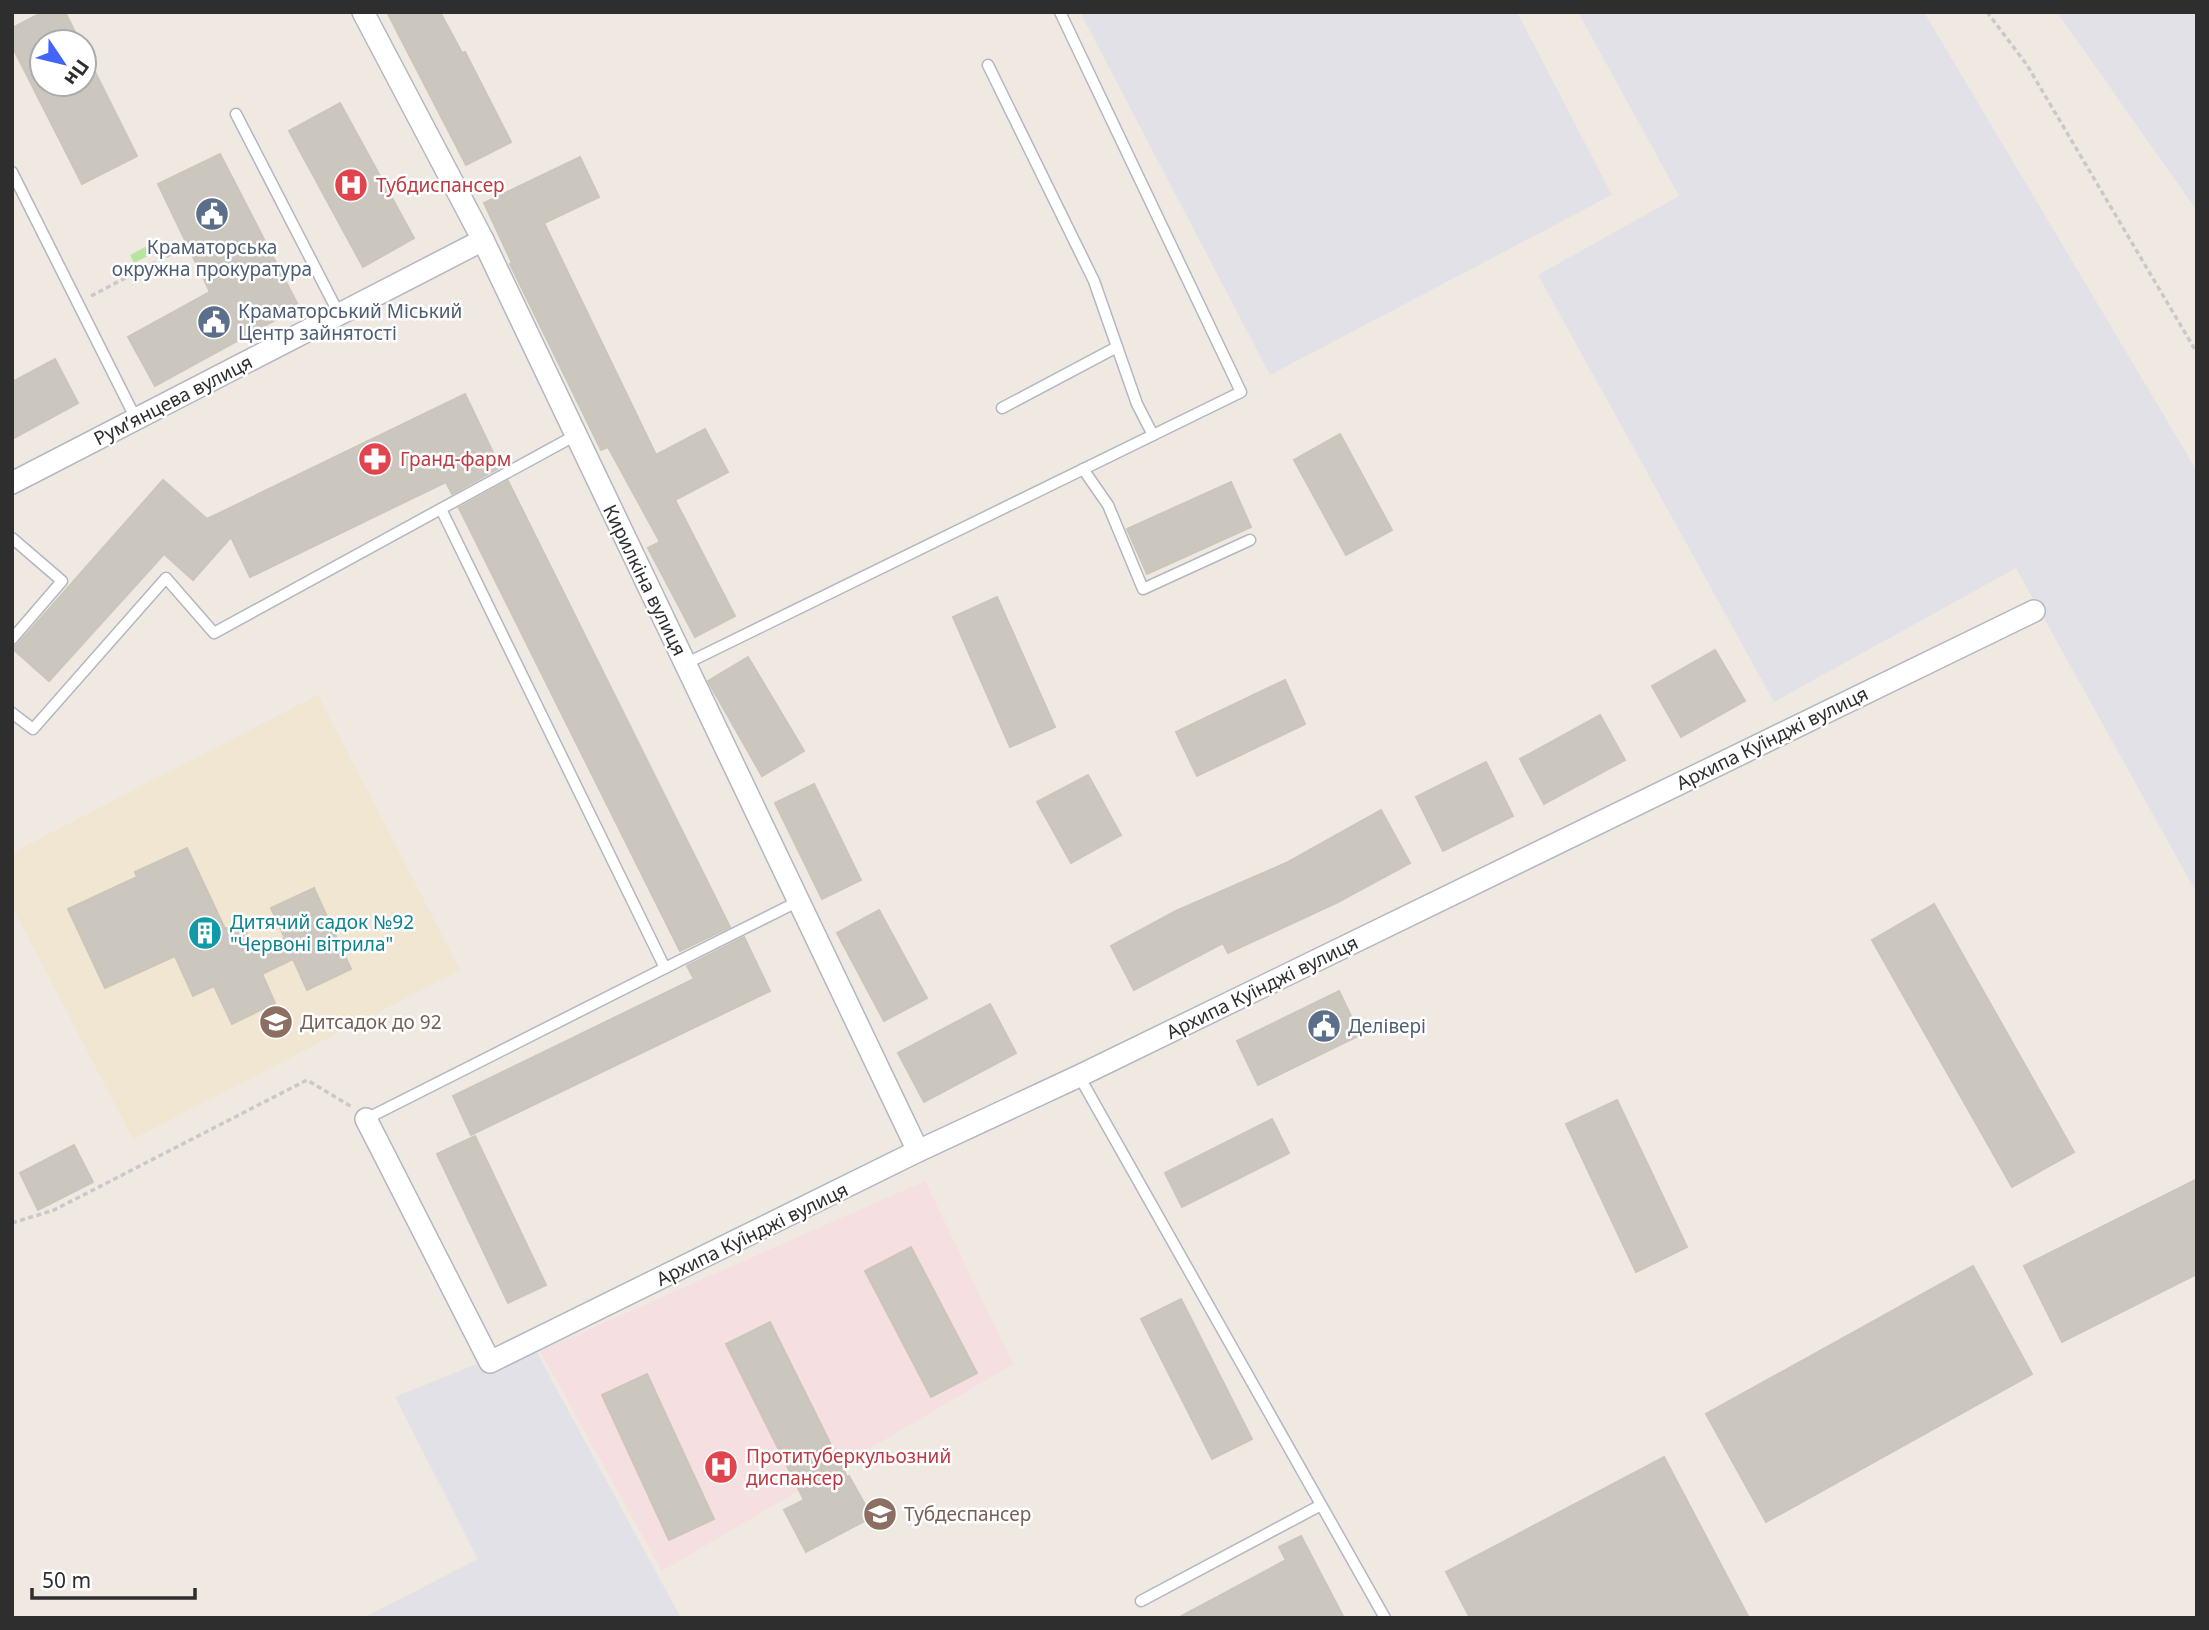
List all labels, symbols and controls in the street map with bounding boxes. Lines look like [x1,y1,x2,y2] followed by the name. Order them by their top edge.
[28,28,98,98] north arrow
[59,54,95,91] text: Пн
[332,166,370,204] hospital icon: Тубдиспансер
[376,172,505,198] place label: Тубдиспансер
[193,195,231,233] public building icon: Краматорська окружна прокуратура
[112,234,312,282] place label: Краматорська окружна прокуратура
[238,298,462,346] place label: Краматорський Міський Центр зайнятості
[195,303,233,341] public building icon: Краматорський Міський Центр зайнятості
[89,349,257,451] street label: Рум’янцева вулиця
[356,440,394,478] pharmacy icon: Гранд-фарм
[400,446,511,472] place label: Гранд-фарм
[597,500,693,660] street label: Кирилкіна вулиця
[1672,680,1872,796] street label: Архипа Куїнджі вулиця
[230,909,414,957] place label: Дитячий садок №92 "Червонi вiтрила"
[186,914,224,952] building icon: Дитячий садок №92 "Червонi вiтрила"
[1162,929,1362,1045] street label: Архипа Куїнджі вулиця
[257,1003,295,1041] school or university icon: Дитсадок до 92
[1305,1007,1343,1045] public building icon: Делівері
[300,1009,442,1035] place label: Дитсадок до 92
[1348,1013,1426,1039] place label: Делівері
[652,1176,852,1292] street label: Архипа Куїнджі вулиця
[746,1443,951,1491] place label: Протитуберкульозний диспансер
[702,1448,740,1486] hospital icon: Протитуберкульозний диспансер
[861,1495,899,1533] school or university icon: Тубдеспансер
[904,1501,1031,1527] place label: Тубдеспансер
[32,1556,194,1600] scale bar
[42,1566,91,1594] text: 50 m

